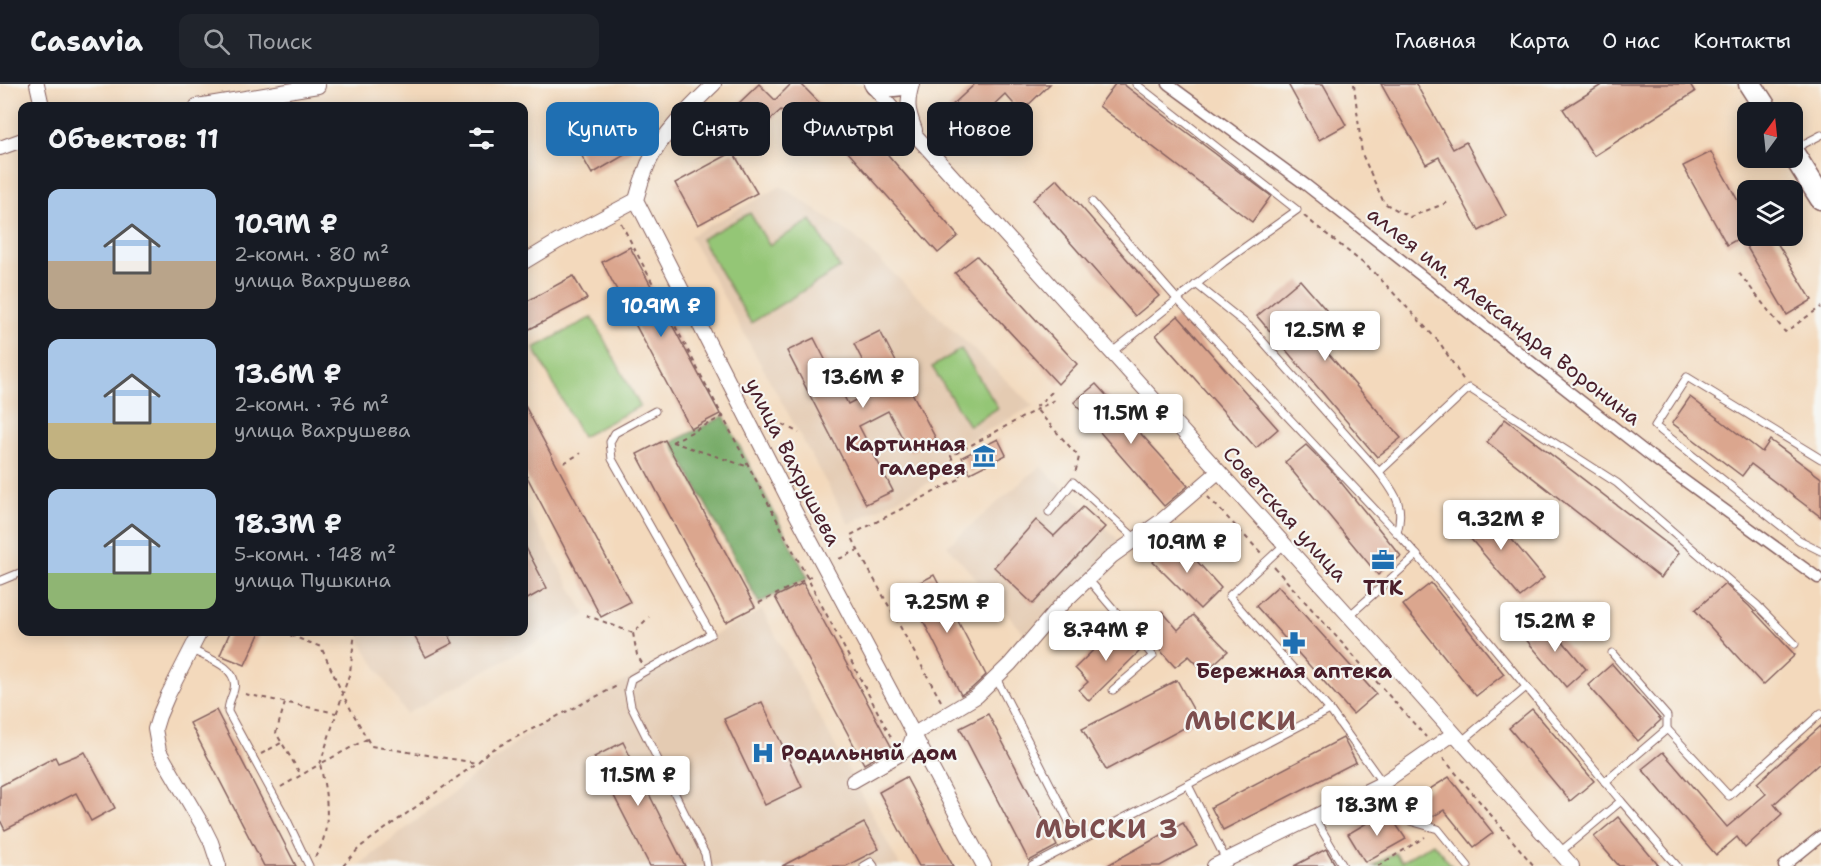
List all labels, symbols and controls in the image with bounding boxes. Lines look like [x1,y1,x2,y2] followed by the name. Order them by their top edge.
[179,14,599,68] search box
[30,22,143,60] text: Casavia
[200,25,233,58] icon: search
[248,27,312,56] text: Поиск
[1395,27,1476,55] text: Главная
[1509,27,1569,55] text: Карта
[1602,27,1660,55] text: О нас
[1693,27,1791,55] text: Контакты
[546,102,659,156] chip: Купить
[671,102,770,156] chip: Снять
[782,102,915,156] chip: Фильтры
[927,102,1033,156] chip: Новое
[1737,102,1803,168] north arrow
[1737,102,1803,246] map controls
[48,121,219,156] text: Объектов: 11
[465,122,498,155] icon: filters
[1737,180,1803,246] button: layers
[1361,200,1647,432] street label: аллея им. Александра Воронина
[234,206,338,241] text: 10.9M ₽
[96,213,168,285] icon: home
[234,241,389,267] text: 2-комн. · 80 m²
[234,267,410,293] text: улица Вахрушева
[606,287,716,338] pin: 10.9M ₽
[621,293,701,319] text: 10.9M ₽
[1270,311,1380,362] pin: 12.5M ₽
[1284,317,1366,343] text: 12.5M ₽
[234,356,342,391] text: 13.6M ₽
[808,358,918,409] pin: 13.6M ₽
[96,363,168,435] icon: home
[822,364,904,390] text: 13.6M ₽
[738,373,848,551] street label: улица Вахрушева
[234,391,389,417] text: 2-комн. · 76 m²
[1076,394,1186,445] pin: 11.5M ₽
[1093,400,1169,426] text: 11.5M ₽
[234,417,410,443] text: улица Вахрушева
[845,430,966,482] place label: Картинная галерея
[1216,440,1354,588] street label: Советская улица
[971,443,997,469] museum icon: Картинная галерея
[1446,500,1556,551] pin: 9.32M ₽
[234,506,342,541] text: 18.3M ₽
[1457,506,1545,532] text: 9.32M ₽
[96,513,168,585] icon: home
[1132,523,1242,574] pin: 10.9M ₽
[1147,529,1227,555] text: 10.9M ₽
[234,541,396,567] text: 5-комн. · 148 m²
[1370,547,1396,573] office icon: ТТК
[234,567,391,593] text: улица Пушкина
[1363,574,1404,602] place label: ТТК
[892,583,1002,634] pin: 7.25M ₽
[904,589,990,615] text: 7.25M ₽
[1500,602,1610,653] pin: 15.2M ₽
[1514,608,1596,634] text: 15.2M ₽
[1051,611,1161,662] pin: 8.74M ₽
[1063,617,1149,643] text: 8.74M ₽
[1281,630,1307,656] pharmacy icon: Бережная аптека
[1196,657,1393,685] place label: Бережная аптека
[1184,702,1298,739] district label: МЫСКИ
[781,739,957,767] place label: Родильный дом
[750,740,776,766] hospital icon: Родильный дом
[583,756,693,807] pin: 11.5M ₽
[600,762,676,788] text: 11.5M ₽
[1322,786,1432,837] pin: 18.3M ₽
[1335,792,1419,818] text: 18.3M ₽
[1035,810,1179,847] district label: МЫСКИ 3

